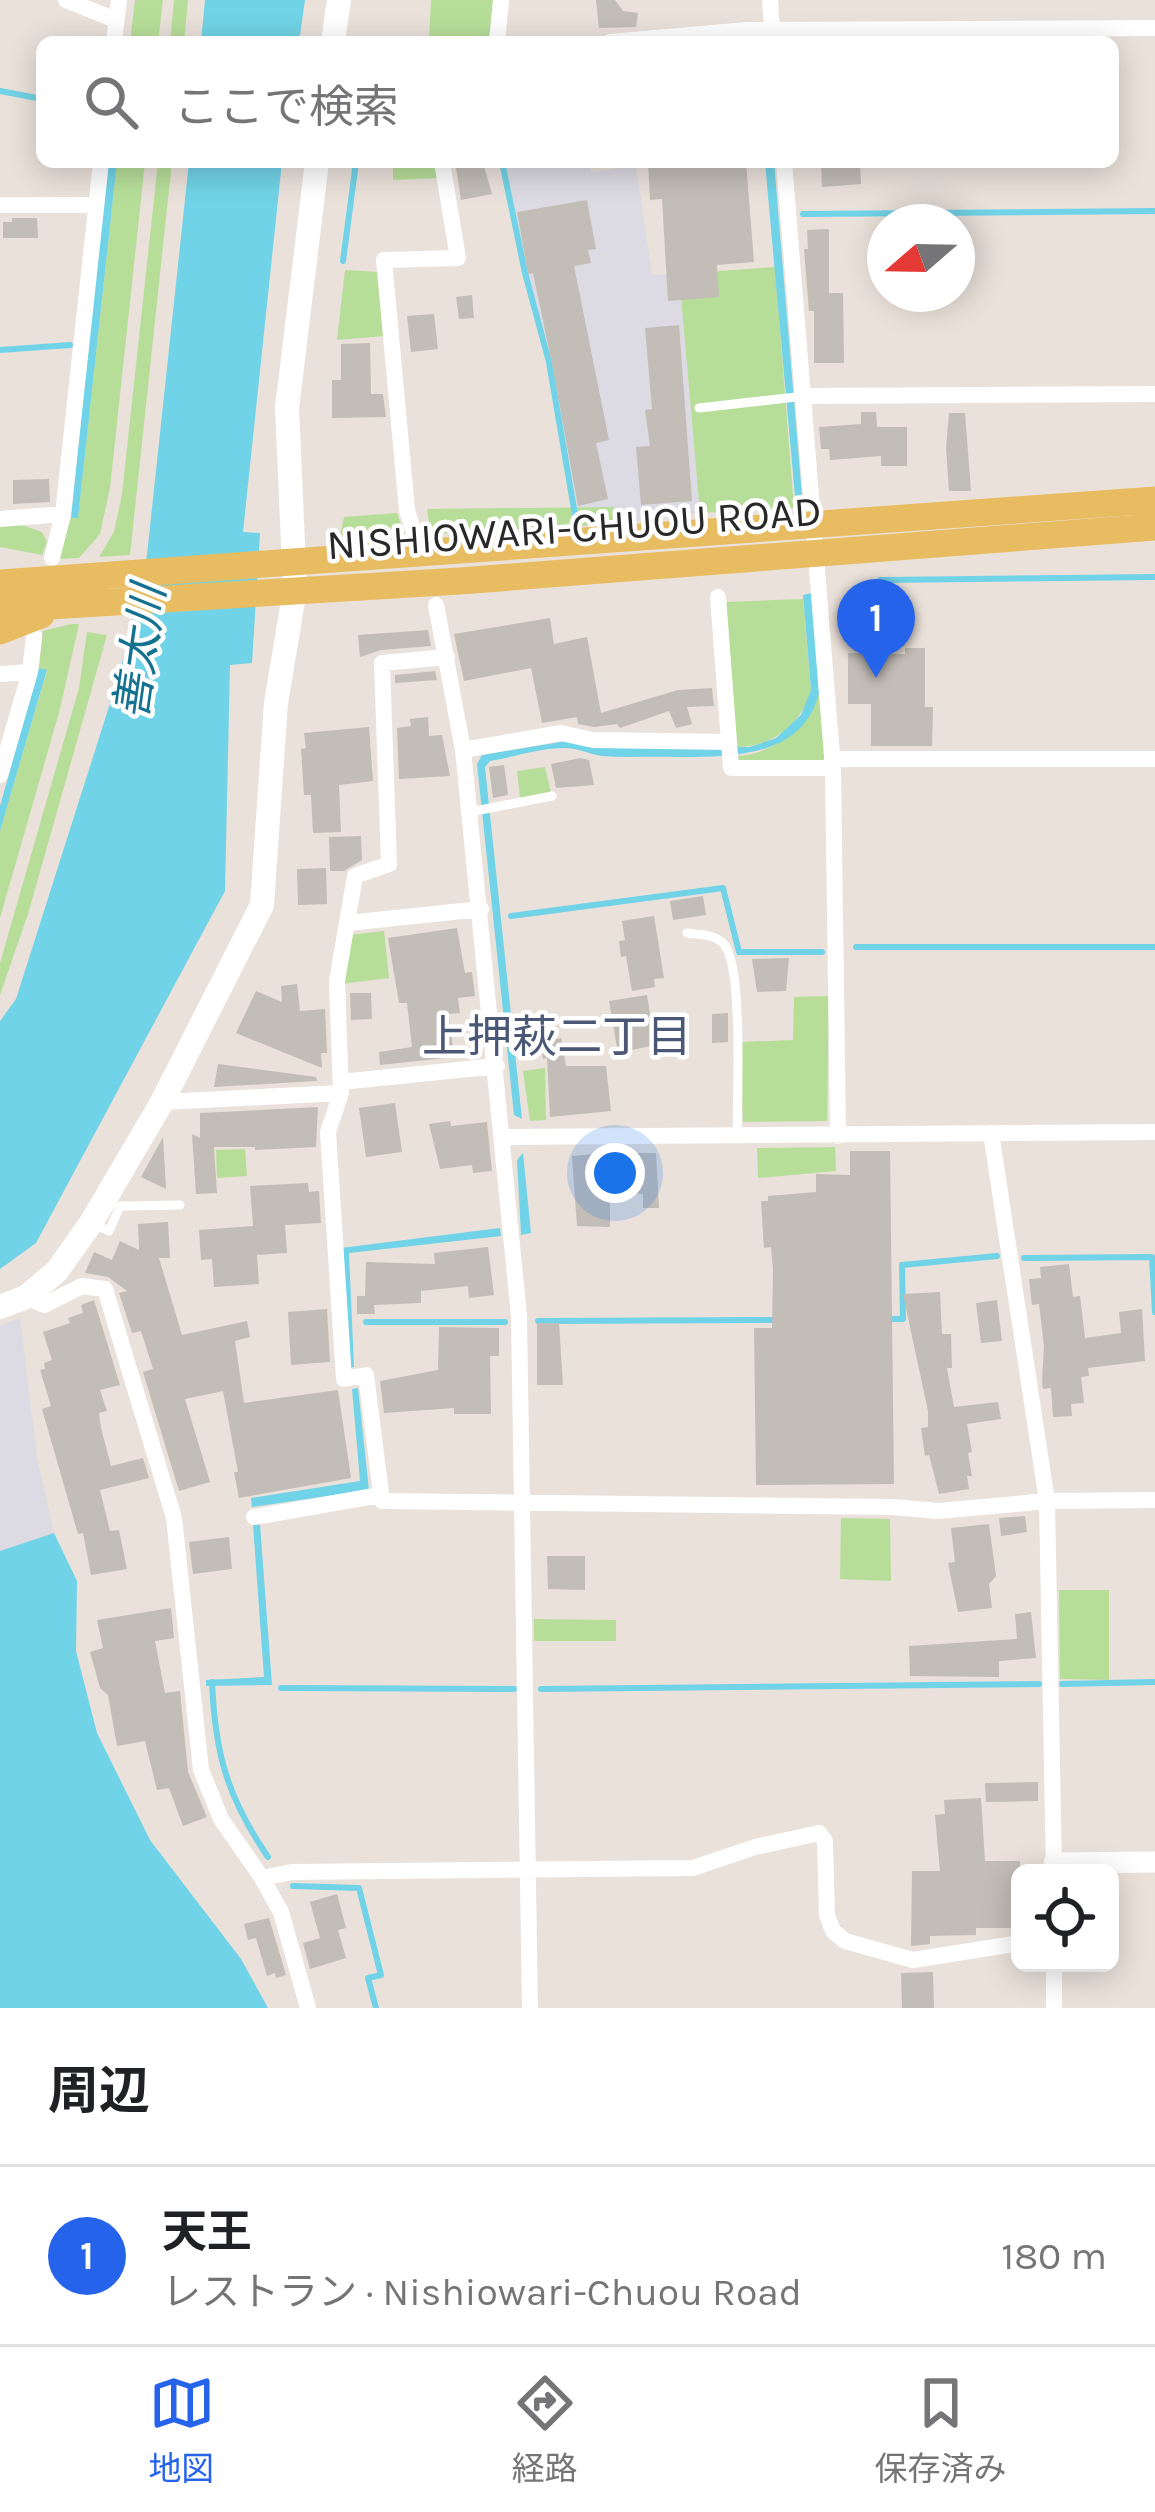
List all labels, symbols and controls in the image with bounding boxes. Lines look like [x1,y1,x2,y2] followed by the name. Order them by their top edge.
[36,36,1119,168] search box
[78,69,144,135] icon: search
[174,81,399,133] text: ここで検索
[867,204,975,312] north arrow
[325,486,823,570] street label: NISHIOWARI-CHUOU ROAD
[105,578,176,723] water label: 善太川
[837,579,915,678] pin: 1
[422,1011,692,1063] district label: 上押萩二丁目
[585,1143,645,1203] your location
[1011,1864,1119,1972] map controls
[1011,1864,1119,1972] button: locate
[48,2061,150,2121] text: 周辺
[162,2206,252,2258] text: 天王
[80,2233,94,2279] text: 1
[1001,2233,1107,2279] text: 180 m
[162,2269,802,2315] text: レストラン · Nishiowari-Chuou Road
[149,2370,215,2490] tab: 地図
[512,2370,578,2490] tab: 経路
[875,2370,1007,2490] tab: 保存済み

